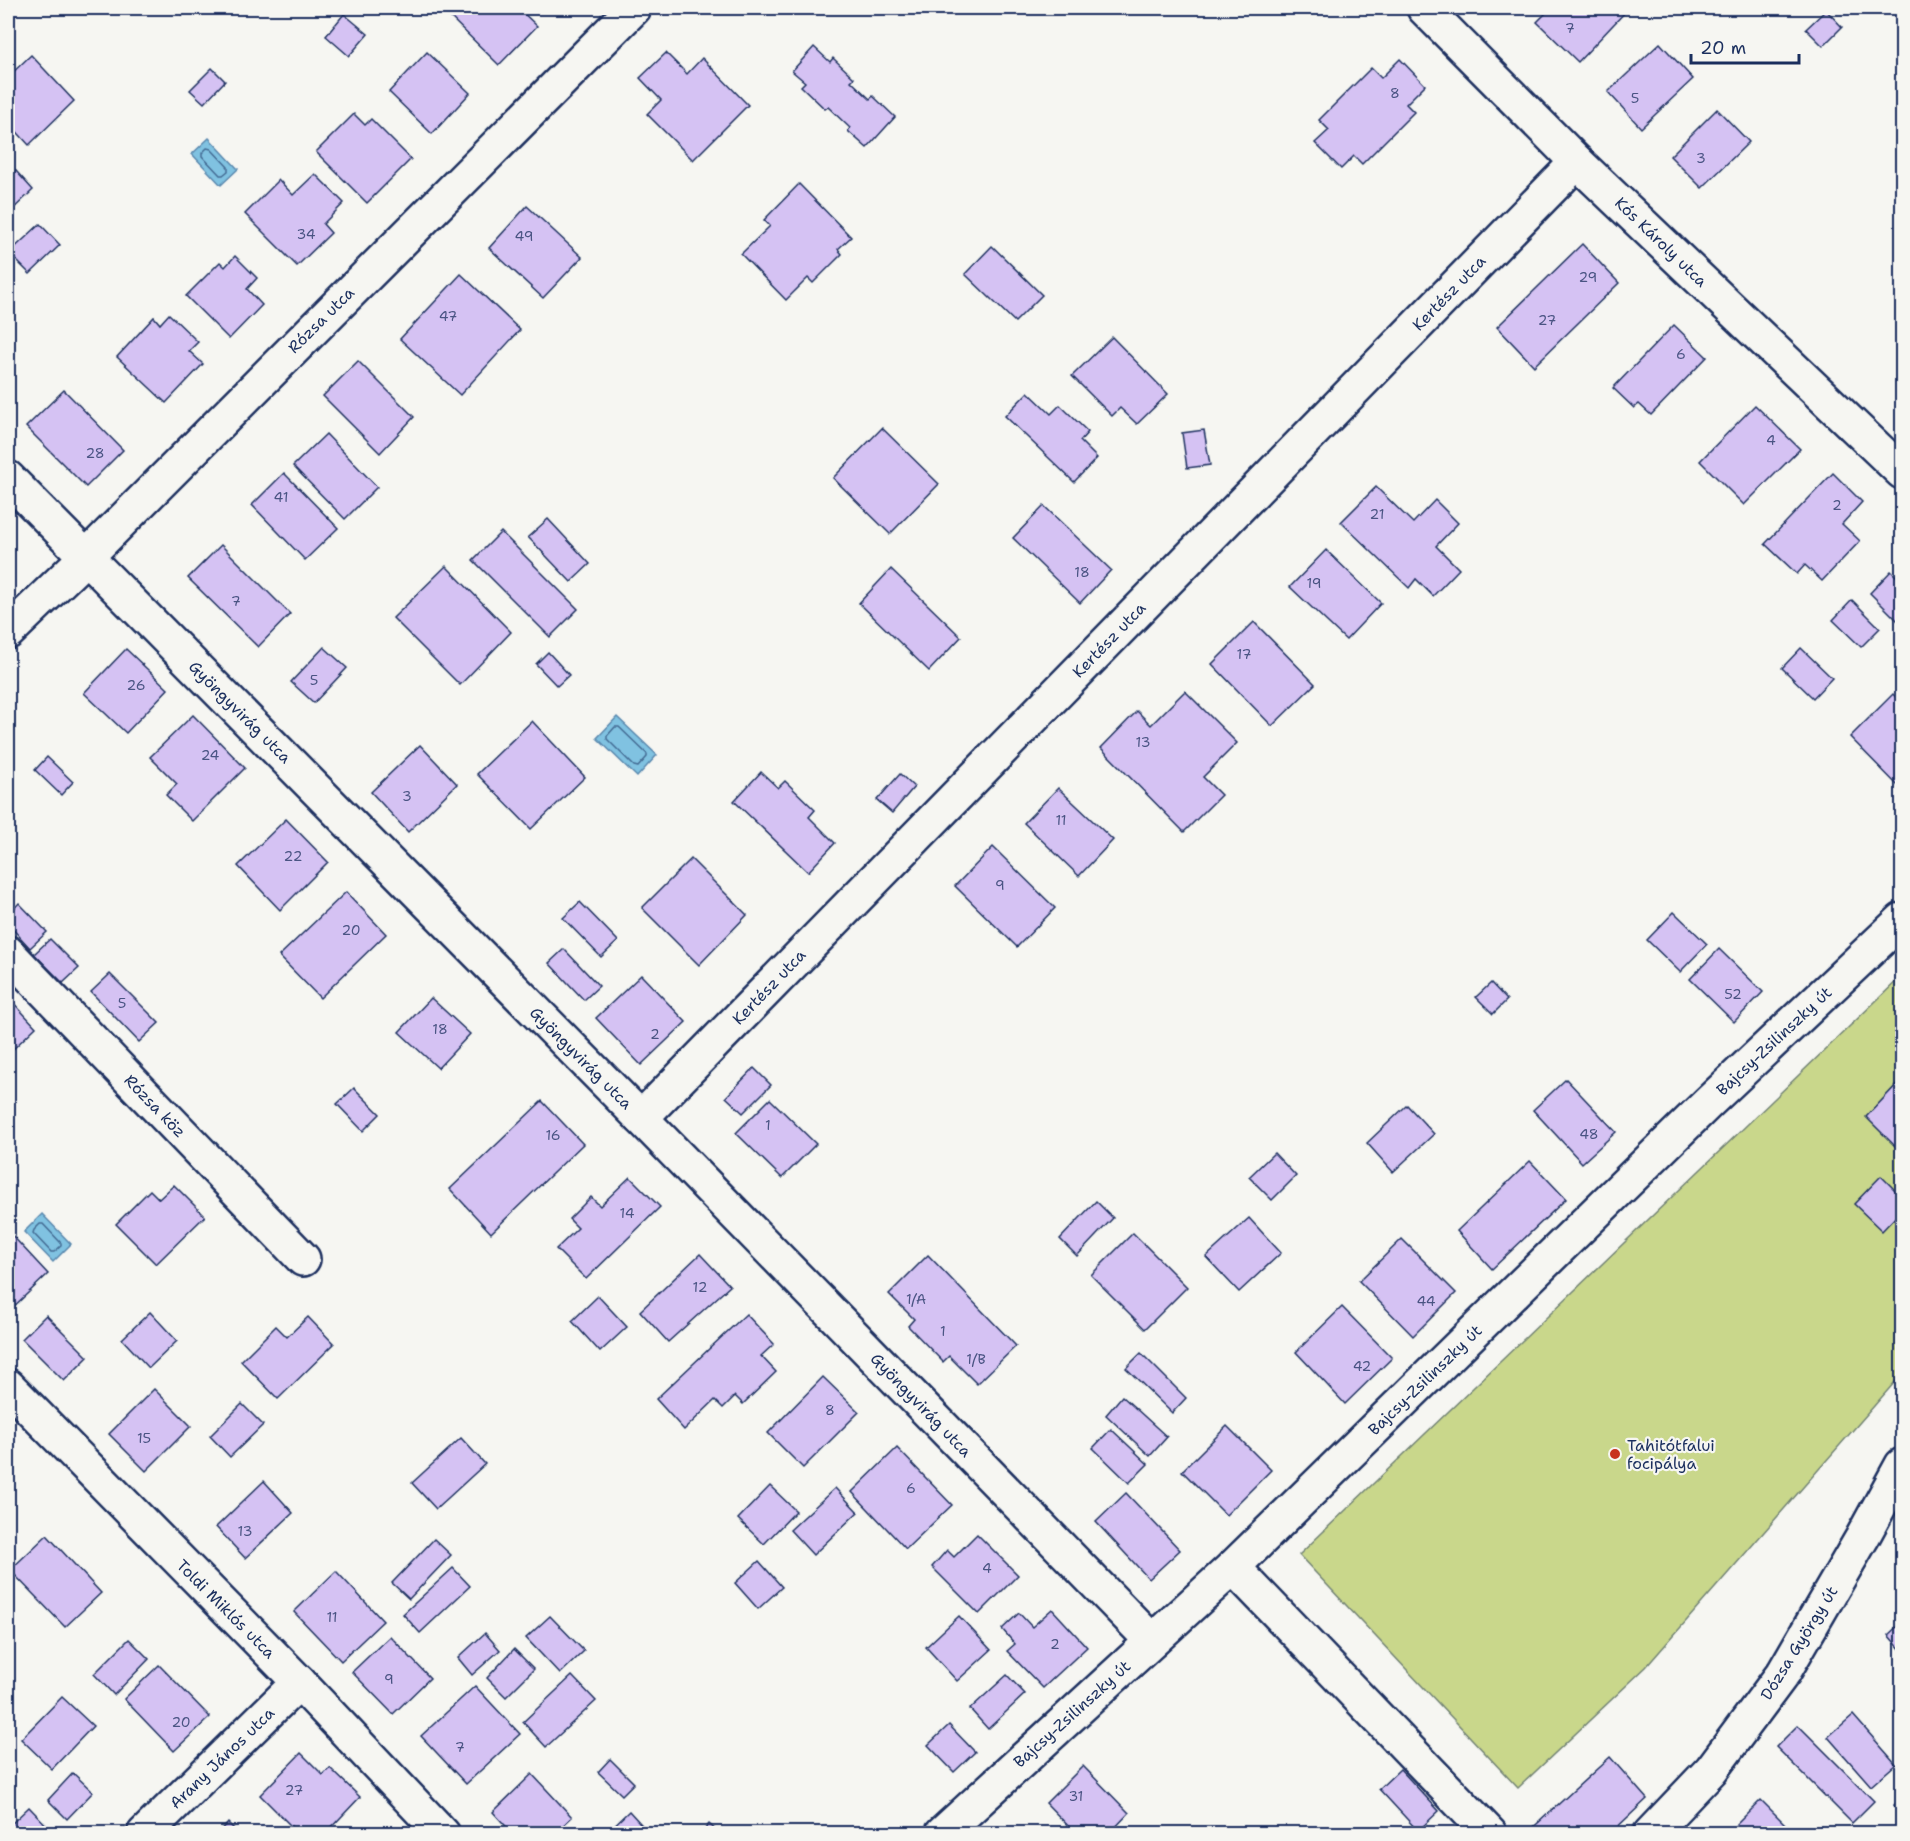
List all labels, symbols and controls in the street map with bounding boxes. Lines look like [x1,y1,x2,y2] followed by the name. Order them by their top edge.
[1565,19,1575,37] house number: 7
[1691,27,1799,65] scale bar
[1700,36,1746,60] text: 20 m
[1390,84,1400,102] house number: 8
[1631,89,1639,107] house number: 5
[1696,149,1706,167] house number: 3
[1610,192,1712,292] street label: Kós Károly utca
[296,225,316,243] house number: 34
[515,227,534,245] house number: 49
[1408,251,1490,335] street label: Kertész utca
[1579,268,1597,286] house number: 29
[283,282,359,358] street label: Rózsa utca
[439,307,457,325] house number: 47
[1538,311,1556,329] house number: 27
[1676,345,1686,363] house number: 6
[1766,431,1776,449] house number: 4
[85,444,105,462] house number: 28
[274,488,288,506] house number: 41
[1832,496,1842,514] house number: 2
[1370,505,1384,523] house number: 21
[1074,563,1090,581] house number: 18
[1306,574,1322,592] house number: 19
[231,592,241,610] house number: 7
[1068,598,1150,682] street label: Kertész utca
[1237,645,1251,663] house number: 17
[184,656,296,768] street label: Gyöngyvirág utca
[310,671,318,689] house number: 5
[127,676,146,694] house number: 26
[1136,733,1150,751] house number: 13
[201,746,220,764] house number: 24
[402,787,412,805] house number: 3
[1055,811,1067,829] house number: 11
[284,847,302,865] house number: 22
[995,876,1005,894] house number: 9
[341,921,361,939] house number: 20
[728,945,810,1029] street label: Kertész utca
[1712,982,1836,1100] street label: Bajcsy-Zsilinszky út
[1724,985,1742,1003] house number: 52
[118,994,126,1012] house number: 5
[525,1002,637,1114] street label: Gyöngyvirág utca
[432,1020,448,1038] house number: 18
[650,1025,660,1043] house number: 2
[120,1070,190,1142] street label: Rózsa köz
[765,1116,771,1134] house number: 1
[1579,1125,1599,1143] house number: 48
[545,1126,561,1144] house number: 16
[619,1204,635,1222] house number: 14
[693,1278,707,1296] house number: 12
[906,1290,926,1308] house number: 1/A
[1416,1292,1436,1310] house number: 44
[1364,1320,1486,1440] street label: Bajcsy-Zsilinszky út
[940,1322,946,1340] house number: 1
[866,1348,976,1462] street label: Gyöngyvirág utca
[966,1350,986,1368] house number: 1/B
[1353,1357,1371,1375] house number: 42
[825,1401,835,1419] house number: 8
[137,1429,151,1447] house number: 15
[1627,1435,1715,1474] place label: Tahitótfalui focipálya
[1608,1447,1622,1461] marker: Tahitótfalui focipálya
[906,1479,916,1497] house number: 6
[238,1522,252,1540] house number: 13
[172,1555,280,1663] street label: Toldi Miklós utca
[982,1559,992,1577] house number: 4
[1756,1582,1842,1704] street label: Dózsa György út
[326,1608,338,1626] house number: 11
[1050,1635,1060,1653] house number: 2
[1009,1656,1135,1772] street label: Bajcsy-Zsilinszky út
[384,1670,394,1688] house number: 9
[165,1703,279,1813] street label: Arany János utca
[171,1713,191,1731] house number: 20
[455,1738,465,1756] house number: 7
[285,1781,303,1799] house number: 27
[1069,1787,1083,1805] house number: 31

